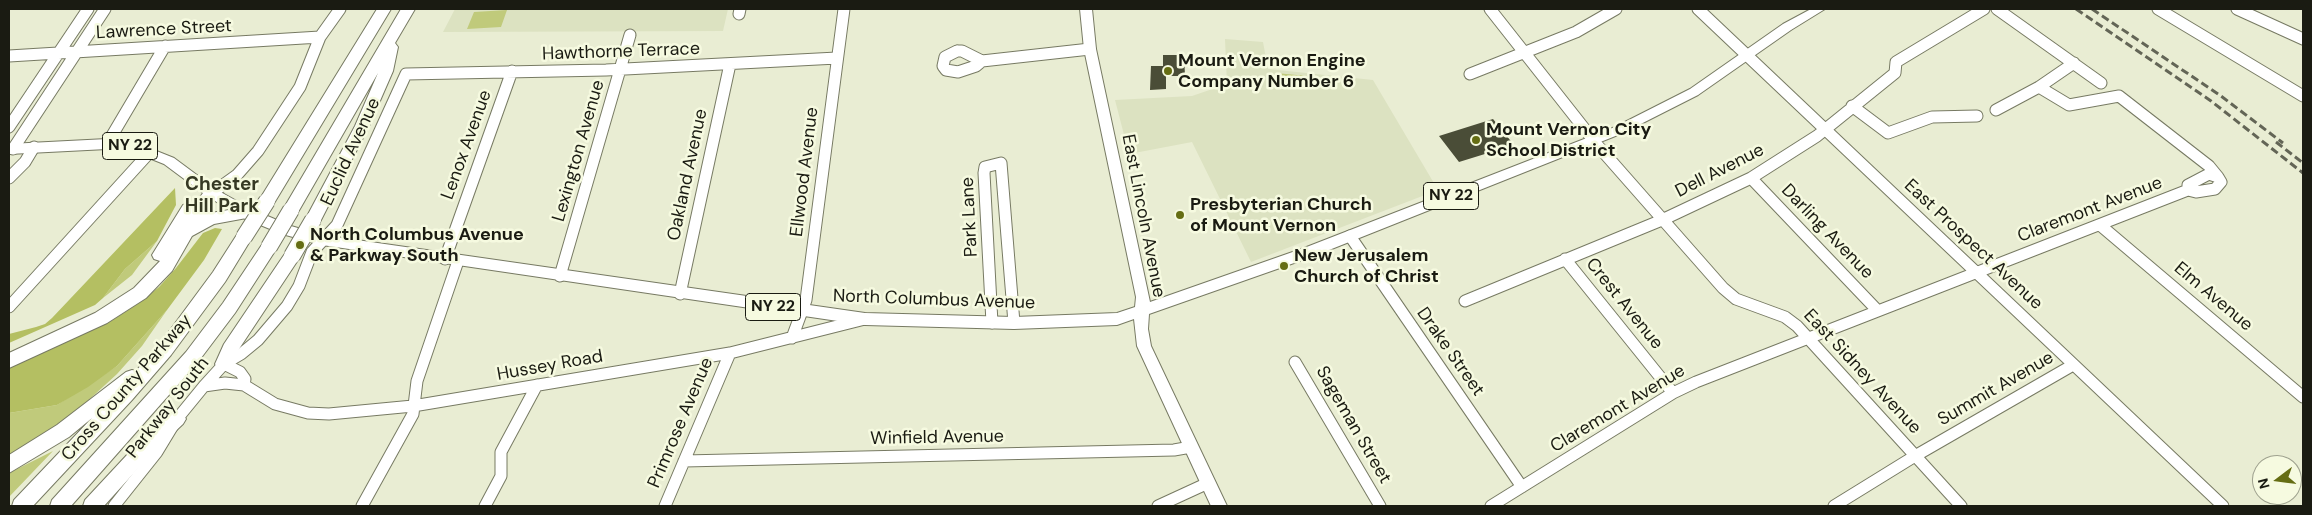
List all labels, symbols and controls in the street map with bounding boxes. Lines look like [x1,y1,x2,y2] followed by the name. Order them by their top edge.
[96,16,232,44] street label: Lawrence Street
[542,38,700,66] street label: Hawthorne Terrace
[1178,50,1366,92] place label: Mount Vernon Engine Company Number 6
[1162,65,1174,77] marker: Mount Vernon Engine Company Number 6
[548,78,610,224] street label: Lexington Avenue
[437,87,497,203] street label: Lenox Avenue
[317,95,385,209] street label: Euclid Avenue
[786,106,824,238] street label: Ellwood Avenue
[663,107,713,243] street label: Oakland Avenue
[1486,119,1651,162] place label: Mount Vernon City School District
[102,132,158,160] road number: NY 22
[1117,133,1169,299] street label: East Lincoln Avenue
[1470,134,1482,146] marker: Mount Vernon City School District
[1672,139,1768,203] street label: Dell Avenue
[2015,172,2165,248] street label: Claremont Avenue
[185,174,259,218] district label: Chester Hill Park
[1899,175,2047,315] street label: East Prospect Avenue
[957,176,983,258] street label: Park Lane
[1776,180,1878,284] street label: Darling Avenue
[1424,182,1478,210] road number: NY 22
[1190,194,1372,236] place label: Presbyterian Church of Mount Vernon
[1174,209,1186,221] marker: Presbyterian Church of Mount Vernon
[310,224,524,266] place label: North Columbus Avenue & Parkway South
[294,239,306,251] marker: North Columbus Avenue & Parkway South
[1294,245,1439,288] place label: New Jerusalem Church of Christ
[1581,254,1667,354] street label: Crest Avenue
[2169,258,2257,336] street label: Elm Avenue
[1278,260,1290,272] marker: New Jerusalem Church of Christ
[832,286,1036,314] street label: North Columbus Avenue
[746,294,800,320] road number: NY 22
[1412,304,1488,400] street label: Drake Street
[1799,305,1925,439] street label: East Sidney Avenue
[57,310,197,466] street label: Cross County Parkway
[495,346,605,386] street label: Hussey Road
[1934,347,2058,431] street label: Summit Avenue
[122,353,214,463] street label: Parkway South
[644,355,718,491] street label: Primrose Avenue
[1547,360,1689,458] street label: Claremont Avenue
[1311,362,1395,488] street label: Sageman Street
[870,426,1004,450] street label: Winfield Avenue
[2252,455,2302,505] north arrow
[2253,476,2273,491] text: N

